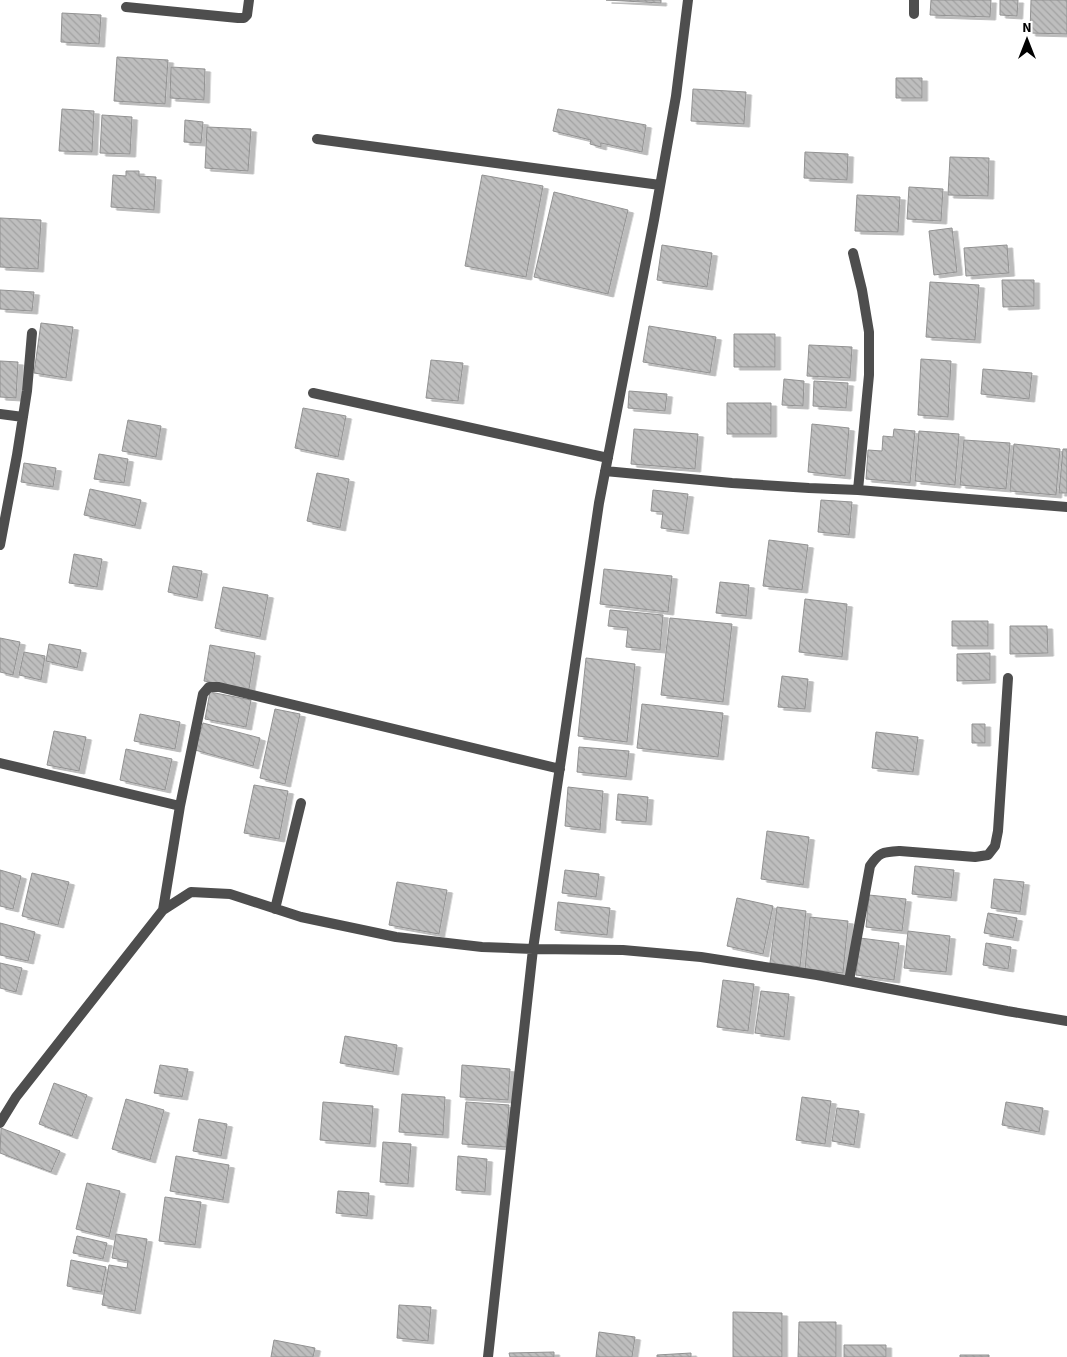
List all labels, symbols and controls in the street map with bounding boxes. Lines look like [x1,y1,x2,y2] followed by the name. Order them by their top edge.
[1002,15,1052,65] north arrow
[1022,18,1032,38] text: N

